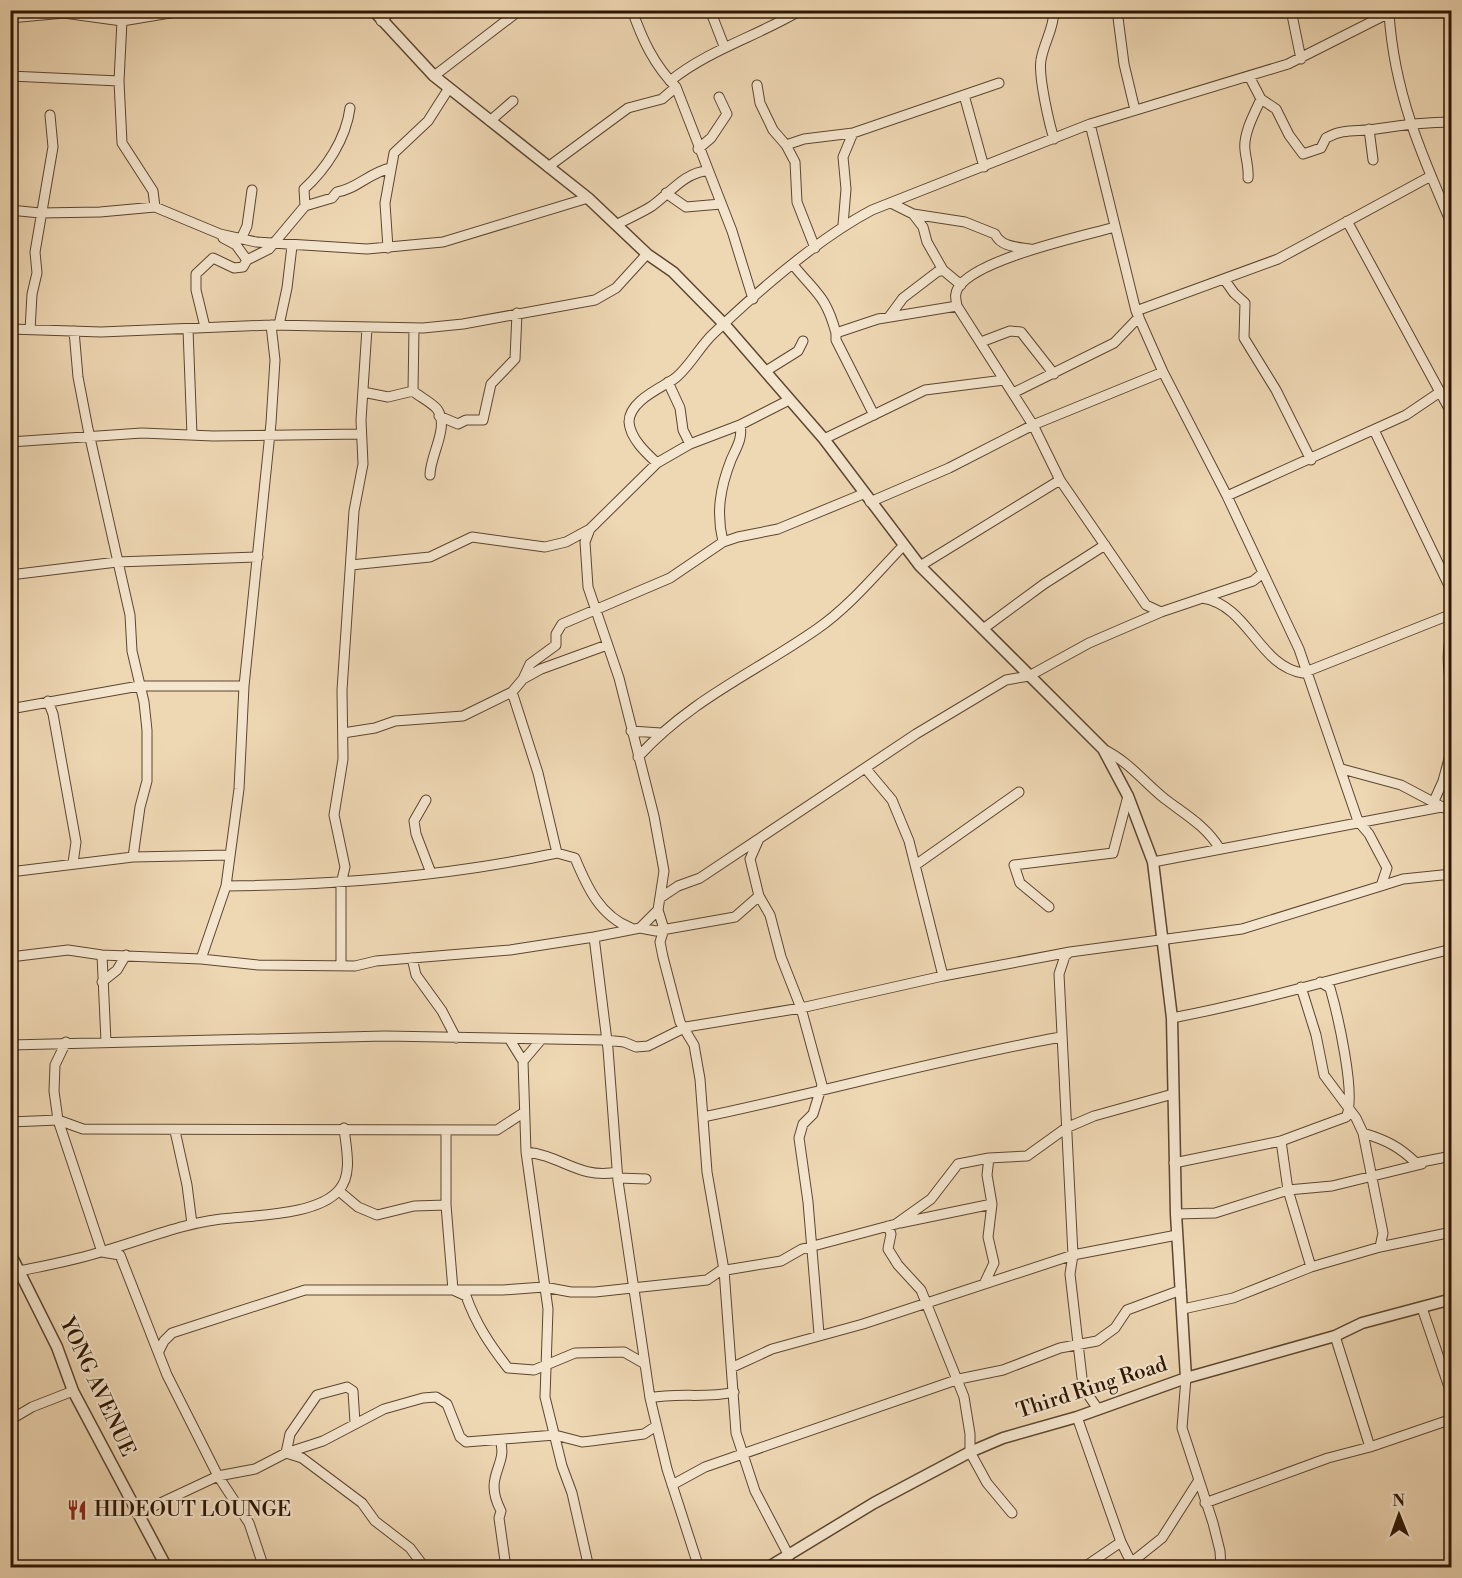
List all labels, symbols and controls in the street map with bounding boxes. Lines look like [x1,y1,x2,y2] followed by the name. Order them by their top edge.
[53,1312,141,1461] street label: YONG AVENUE
[1013,1351,1171,1425] street label: Third Ring Road
[1369,1485,1429,1545] north arrow
[1392,1491,1406,1511] text: N
[94,1497,291,1523] place label: HIDEOUT LOUNGE
[65,1498,89,1522] restaurant icon: HIDEOUT LOUNGE

